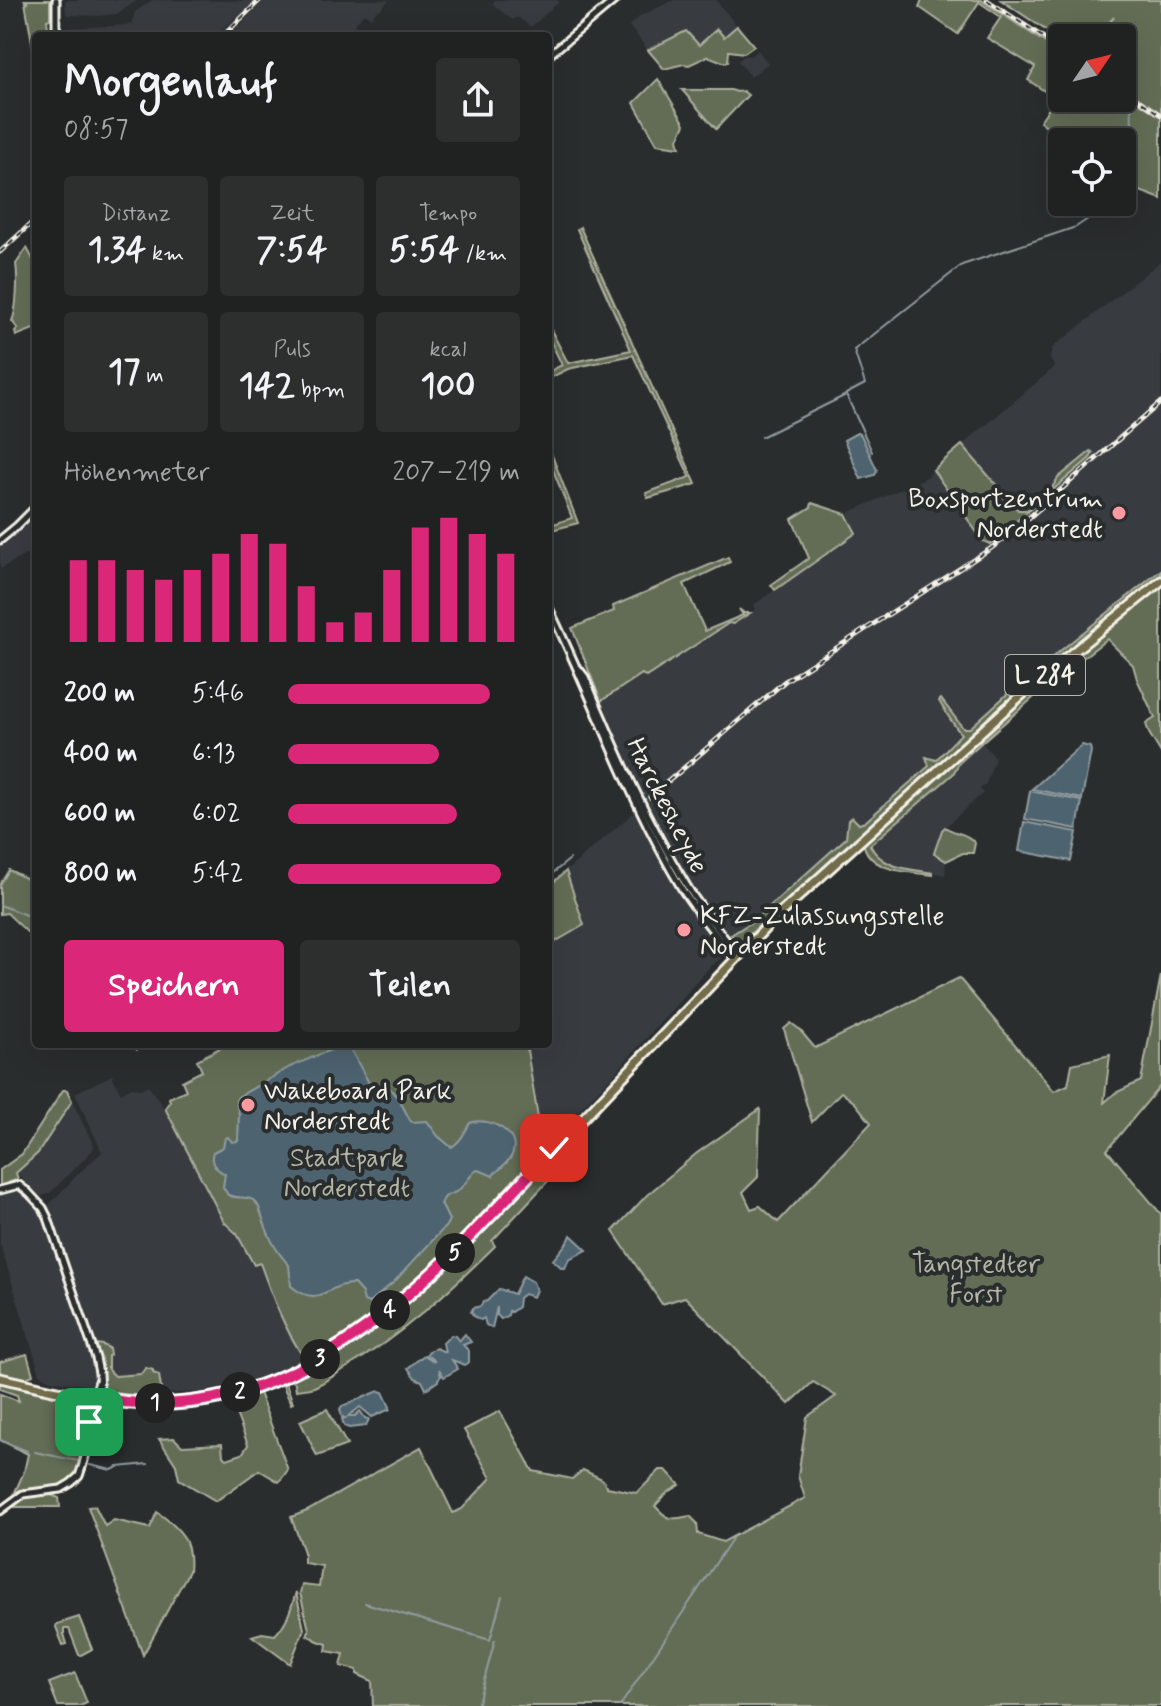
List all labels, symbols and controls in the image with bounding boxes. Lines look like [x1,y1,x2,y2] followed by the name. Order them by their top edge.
[1048,24,1136,112] north arrow
[1048,24,1136,216] map controls
[64,54,277,112] text: Morgenlauf
[436,58,520,142] button: share
[64,113,128,147] text: 08:57
[1048,128,1136,216] button: locate
[101,200,171,228] text: Distanz
[270,200,314,228] text: Zeit
[419,200,477,228] text: Tempo
[88,228,146,273] text: 1.34
[257,228,327,273] text: 7:54
[389,228,459,273] text: 5:54
[146,240,184,268] text: km
[459,240,507,268] text: /km
[273,336,311,364] text: Puls
[430,336,466,364] text: kcal
[108,350,140,395] text: 17
[140,362,164,390] text: m
[239,364,295,409] text: 142
[420,364,476,409] text: 100
[295,376,345,404] text: bpm
[64,456,210,490] text: Höhenmeter
[393,456,520,490] text: 207–219 m
[908,483,1103,547] place label: Boxsportzentrum Norderstedt
[1110,504,1128,522] marker: Boxsportzentrum Norderstedt
[1005,655,1085,695] road number: L 284
[64,677,135,711] text: 200 m
[192,677,244,711] text: 5:46
[618,732,715,879] street label: Harckesheyde
[64,737,137,771] text: 400 m
[192,737,235,771] text: 6:13
[64,797,136,831] text: 600 m
[192,797,241,831] text: 6:02
[64,857,137,891] text: 800 m
[192,857,243,891] text: 5:42
[700,900,944,964] place label: KFZ-Zulassungsstelle Norderstedt
[675,921,693,939] marker: KFZ-Zulassungsstelle Norderstedt
[64,940,284,1032] button: Speichern
[300,940,520,1032] button: Teilen
[264,1075,452,1139] place label: Wakeboard Park Norderstedt
[239,1096,257,1114] marker: Wakeboard Park Norderstedt
[520,1114,588,1182] pin
[532,1126,576,1170] icon: check
[284,1142,410,1206] park label: Stadtpark Norderstedt
[435,1233,475,1273] pin: 5
[448,1239,462,1267] text: 5
[912,1248,1041,1312] park label: Tangstedter Forst
[370,1290,410,1330] pin: 4
[384,1296,396,1324] text: 4
[300,1339,340,1379] pin: 3
[315,1345,325,1373] text: 3
[220,1372,260,1412] pin: 2
[235,1378,245,1406] text: 2
[135,1383,175,1423] pin: 1
[55,1388,123,1456] pin
[150,1389,160,1417] text: 1
[67,1400,111,1444] icon: arrive

